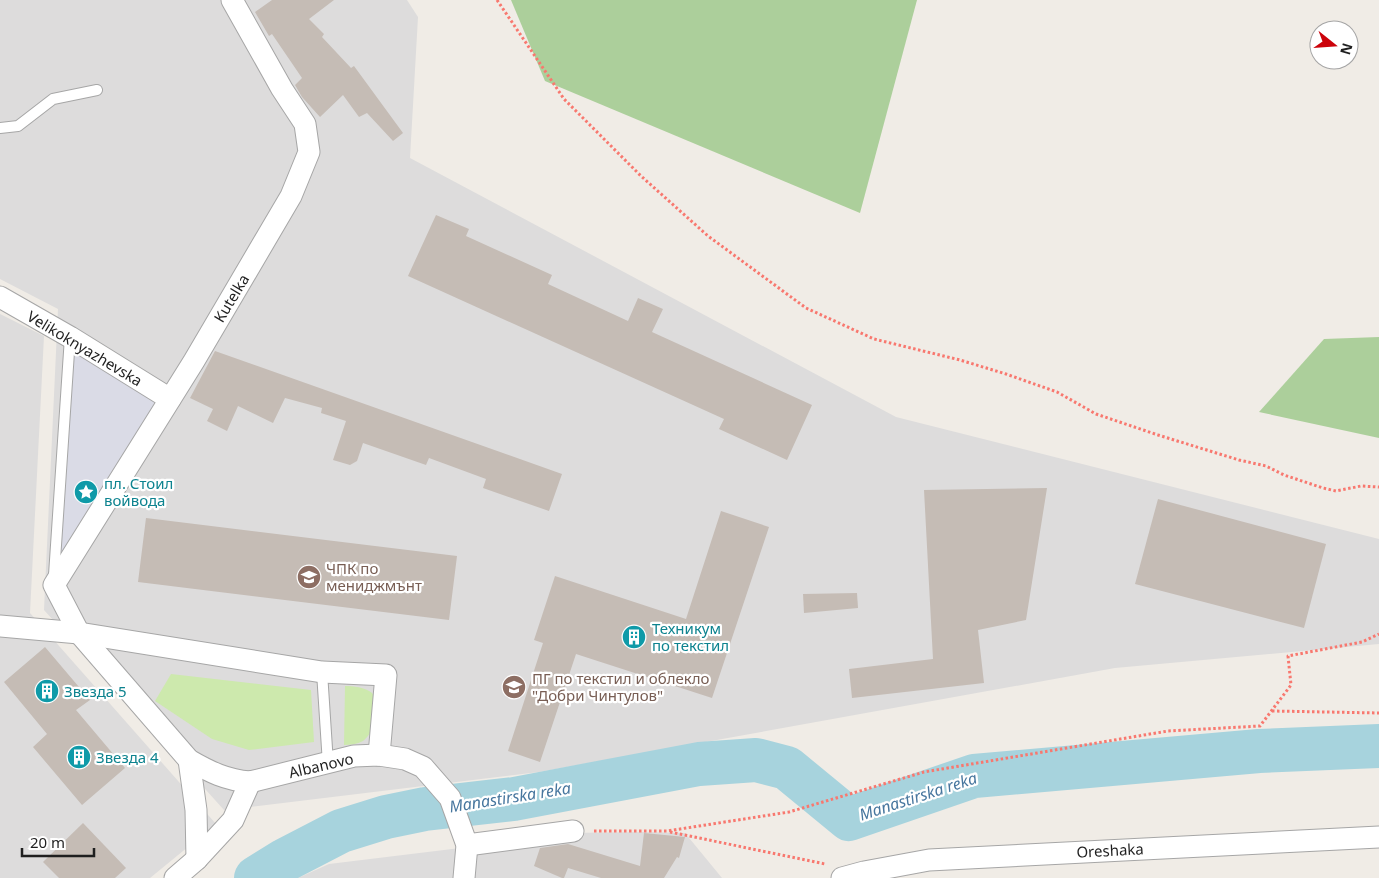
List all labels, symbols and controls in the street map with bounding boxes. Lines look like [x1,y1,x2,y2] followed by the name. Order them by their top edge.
[1309,20,1359,70] north arrow
[1336,41,1358,57] text: N
[209,270,253,326] street label: Kutelka
[24,306,146,390] street label: Velikoknyazhevska
[104,473,173,510] place label: пл. Стоил войвода
[73,479,99,505] place icon: пл. Стоил войвода
[326,558,422,595] place label: ЧПК по мениджмънт
[296,564,322,590] school or university icon: ЧПК по мениджмънт
[652,618,729,655] place label: Техникум по текстил
[621,624,647,650] building icon: Техникум по текстил
[532,668,709,705] place label: ПГ по текстил и облекло "Добри Чинтулов"
[501,674,527,700] school or university icon: ПГ по текстил и облекло "Добри Чинтулов"
[34,678,60,704] building icon: Звезда 5
[64,681,127,701] place label: Звезда 5
[66,744,92,770] building icon: Звезда 4
[96,747,159,767] place label: Звезда 4
[287,748,355,782] street label: Albanovo
[856,767,980,825] water label: Manastirska reka
[448,777,572,817] water label: Manastirska reka
[22,826,95,858] scale bar
[30,832,65,852] text: 20 m
[1076,838,1144,862] street label: Oreshaka

